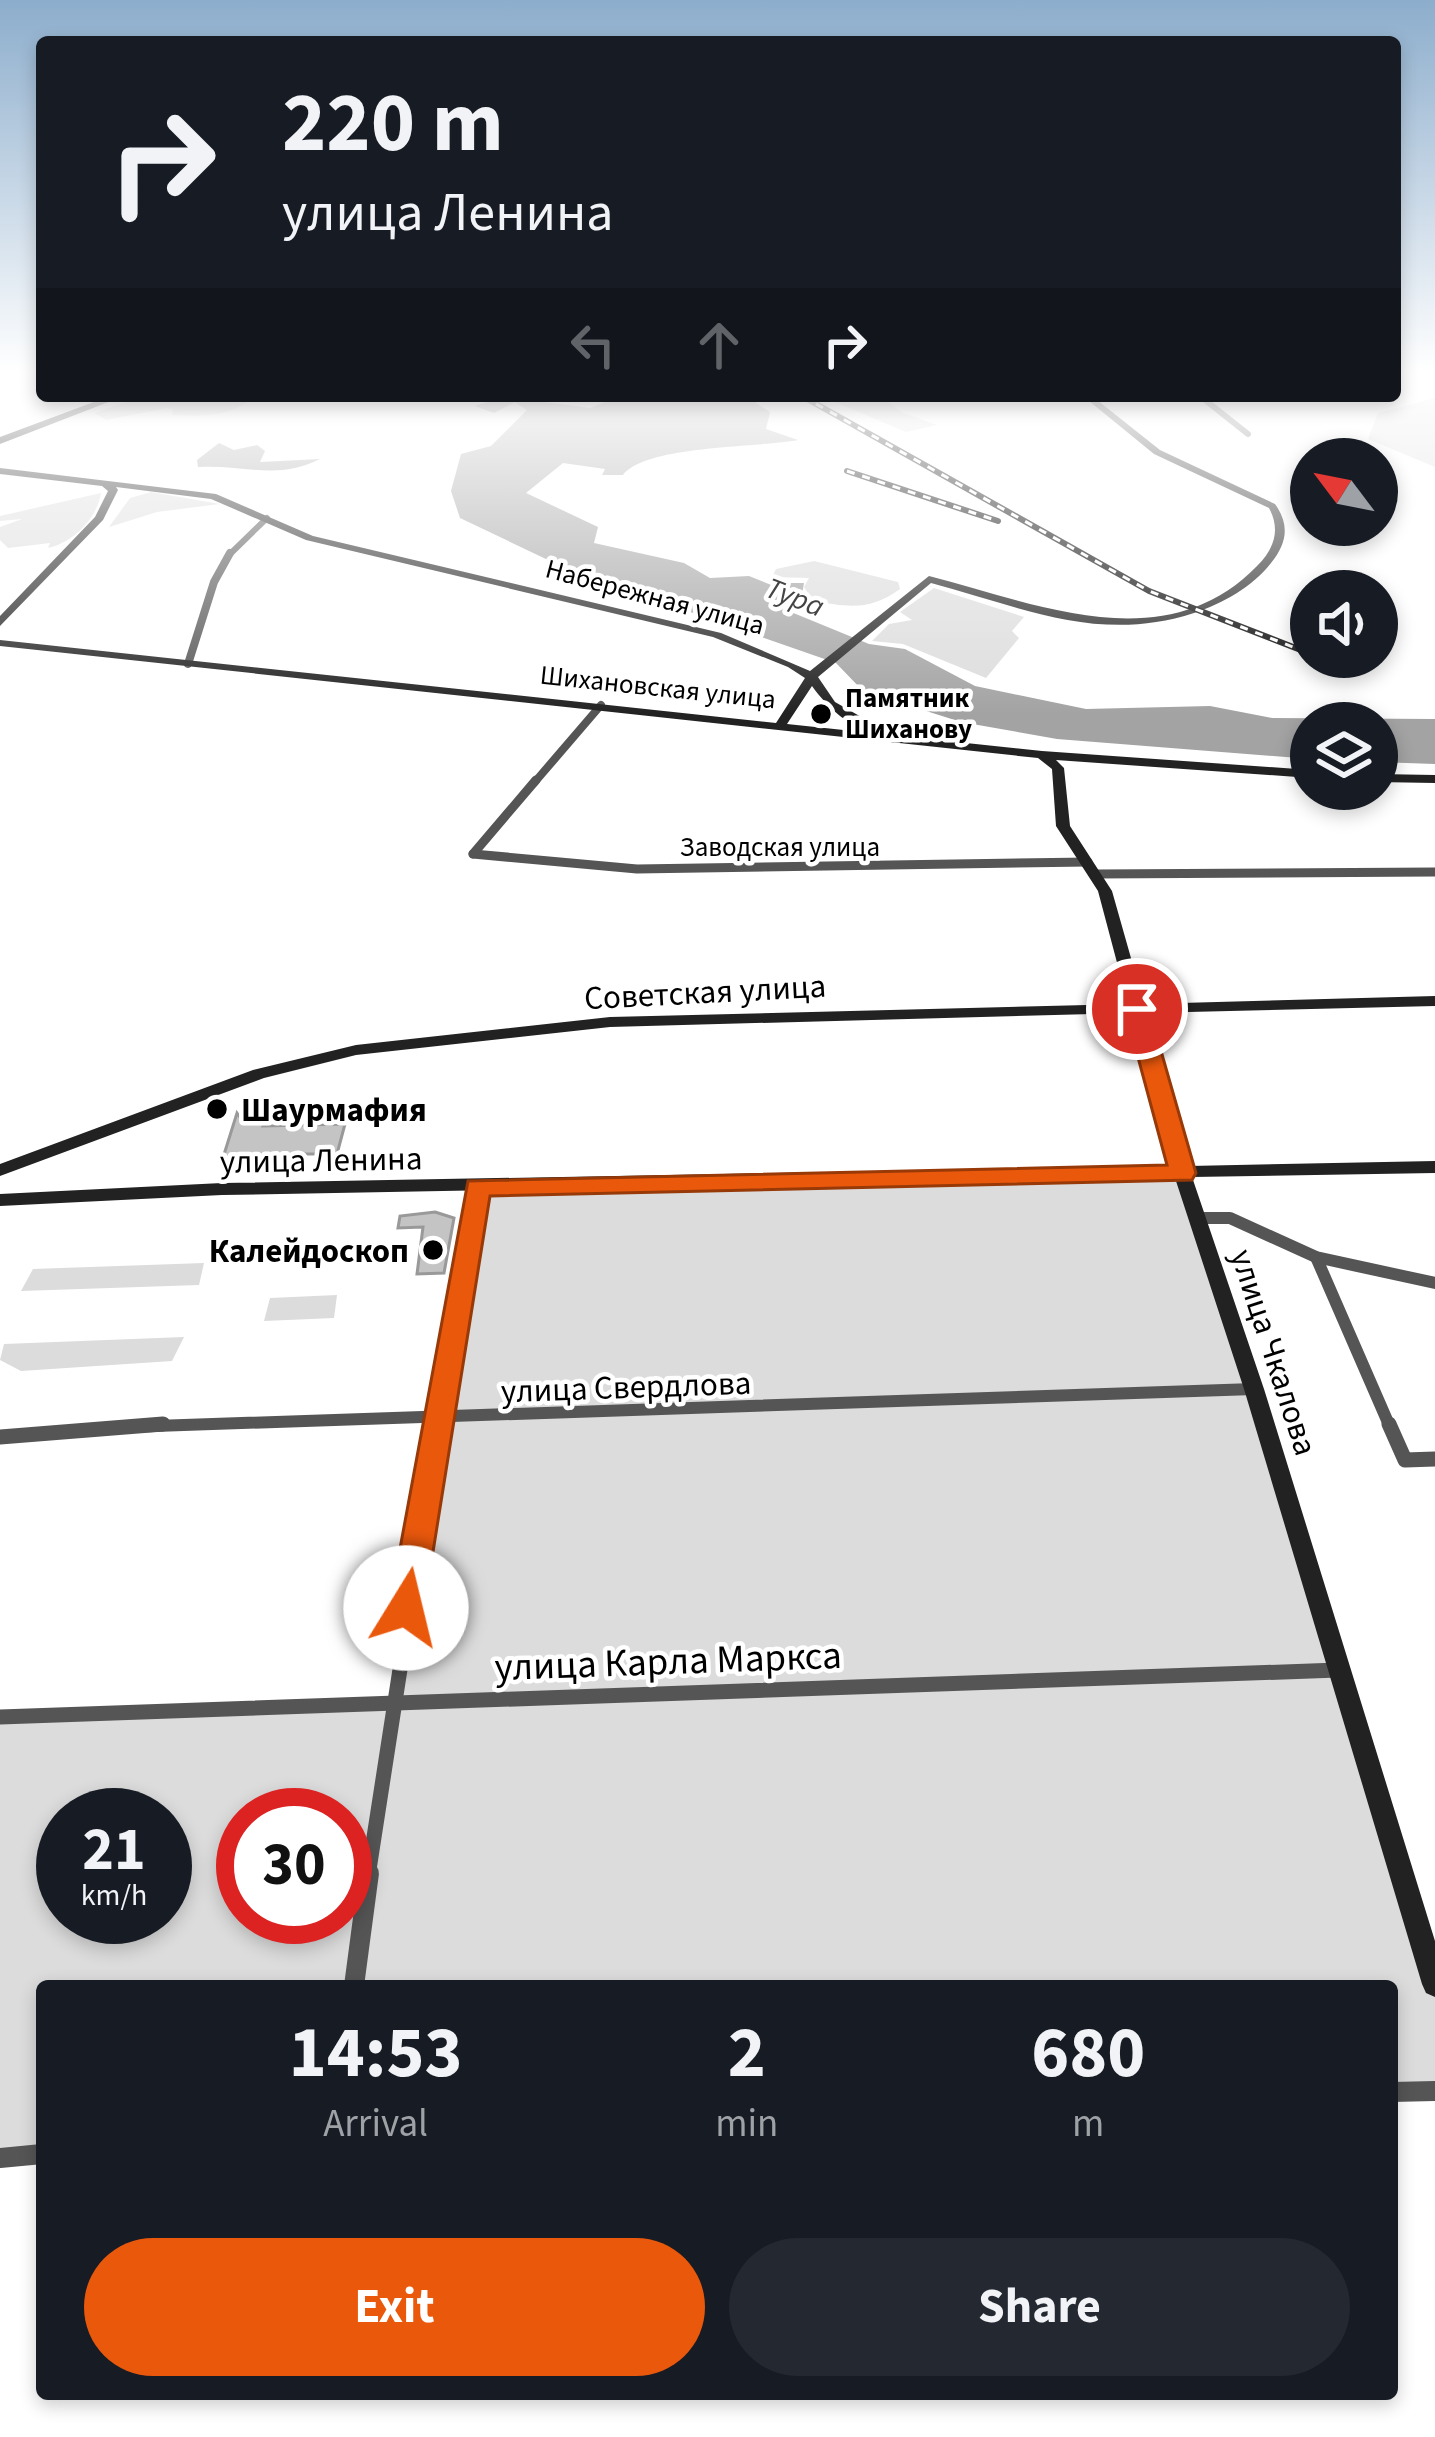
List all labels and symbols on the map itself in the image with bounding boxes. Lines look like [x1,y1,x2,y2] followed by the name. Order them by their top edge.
[1290,438,1398,546] north arrow
[541,550,769,645] street label: Набережная улица
[759,567,830,628] water label: Тура
[538,656,778,719] street label: Шихановская улица
[845,679,972,749] place label: Памятник Шиханову
[808,701,834,727] marker: Памятник Шиханову
[680,828,880,867] street label: Заводская улица
[1086,958,1188,1060] pin
[583,963,827,1022] street label: Советская улица
[241,1087,427,1134] place label: Шаурмафия
[204,1096,230,1122] marker: Шаурмафия
[219,1135,423,1186] street label: улица Ленина
[209,1228,409,1275] place label: Калейдоскоп
[420,1237,446,1263] marker: Калейдоскоп
[1218,1243,1329,1462] street label: улица Чкалова
[500,1360,752,1415] street label: улица Свердлова
[343,1545,469,1671] position arrow
[493,1628,843,1696] street label: улица Карла Маркса
[216,1788,372,1944] speed limit sign: 30

